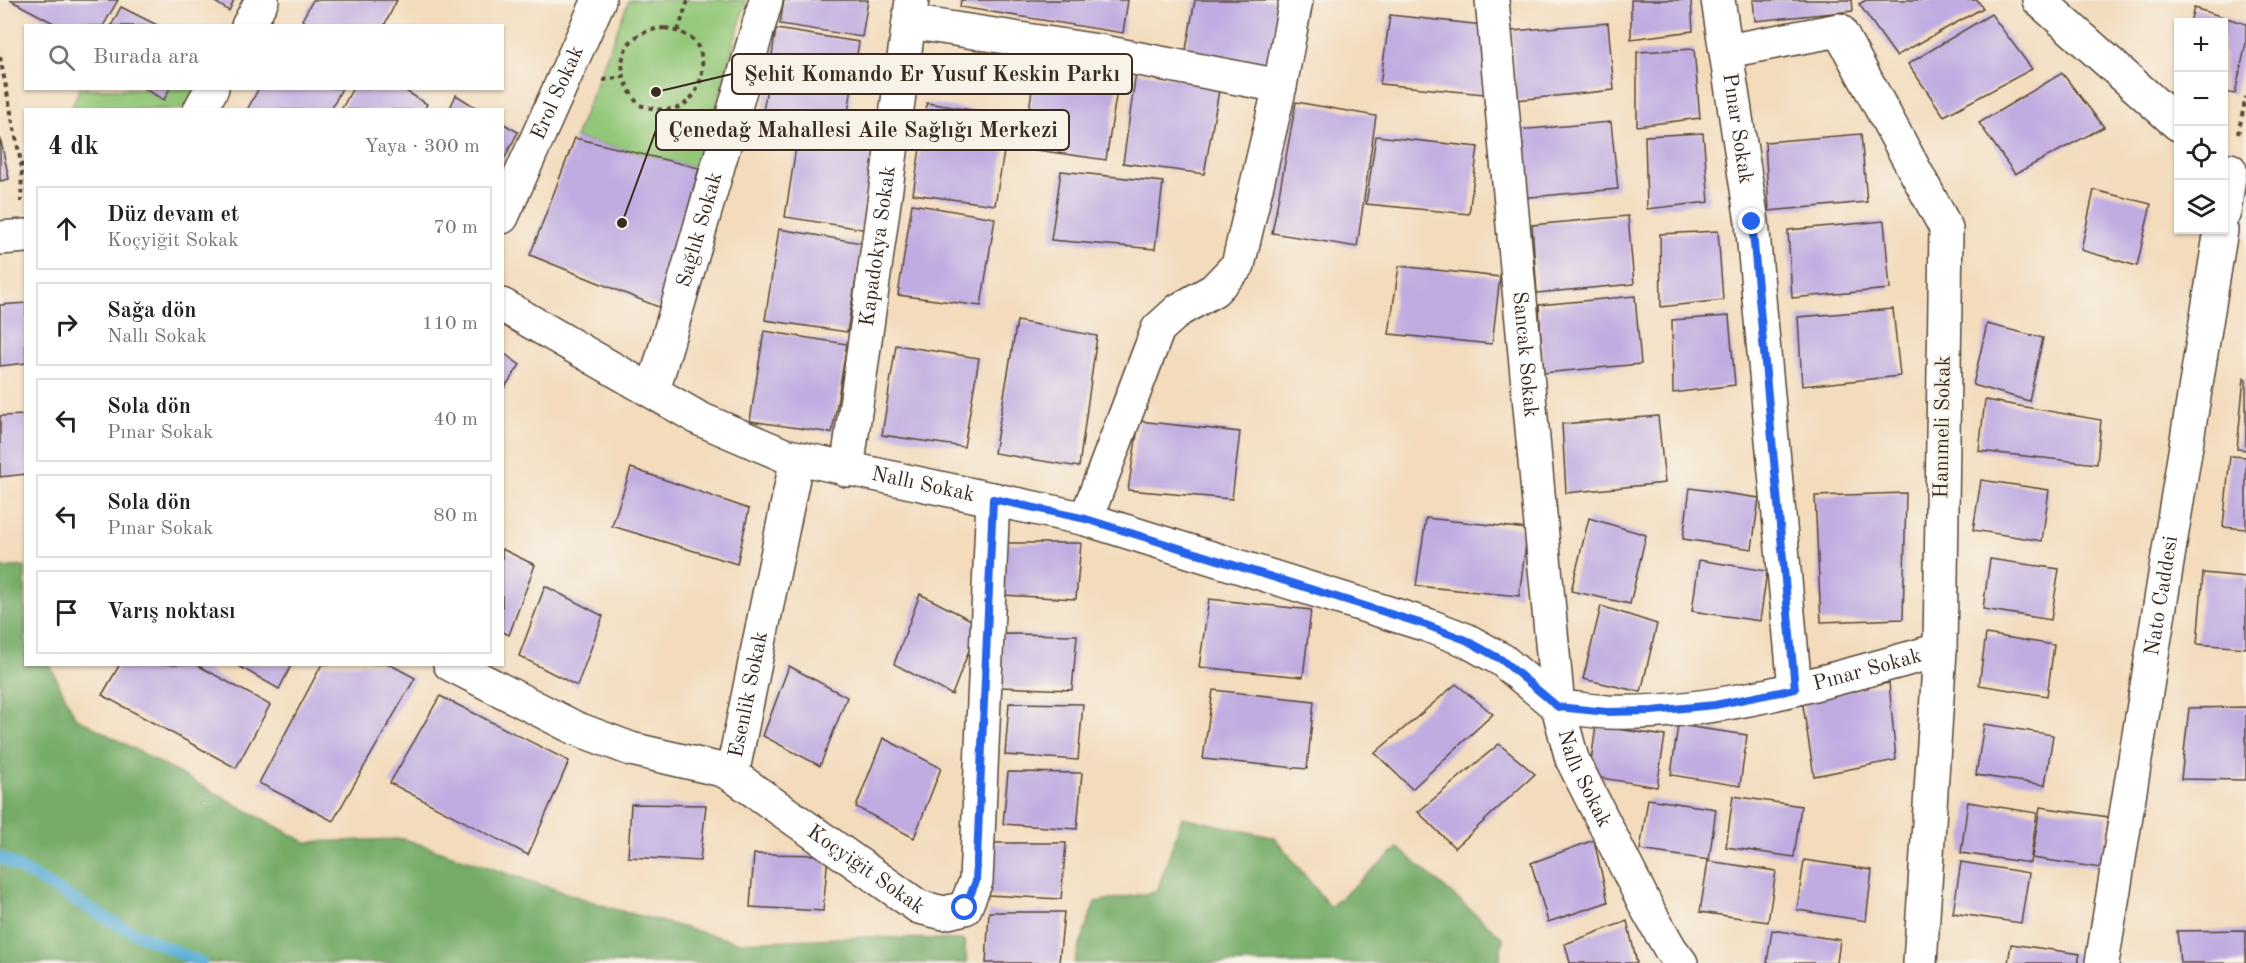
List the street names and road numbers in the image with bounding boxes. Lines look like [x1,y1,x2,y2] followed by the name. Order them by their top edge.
[527,42,588,143] street label: Erol Sokak
[1719,72,1757,185] street label: Pınar Sokak
[856,164,899,328] street label: Kapadokya Sokak
[673,170,726,289] street label: Sağlık Sokak
[1509,290,1541,419] street label: Sancak Sokak
[1931,355,1955,499] street label: Hanımeli Sokak
[869,463,977,506] street label: Nallı Sokak
[2142,534,2182,657] street label: Nato Caddesi
[725,629,772,760] street label: Esenlik Sokak
[1811,645,1924,695] street label: Pınar Sokak
[1554,727,1615,831] street label: Nallı Sokak
[803,821,929,918] street label: Koçyiğit Sokak

